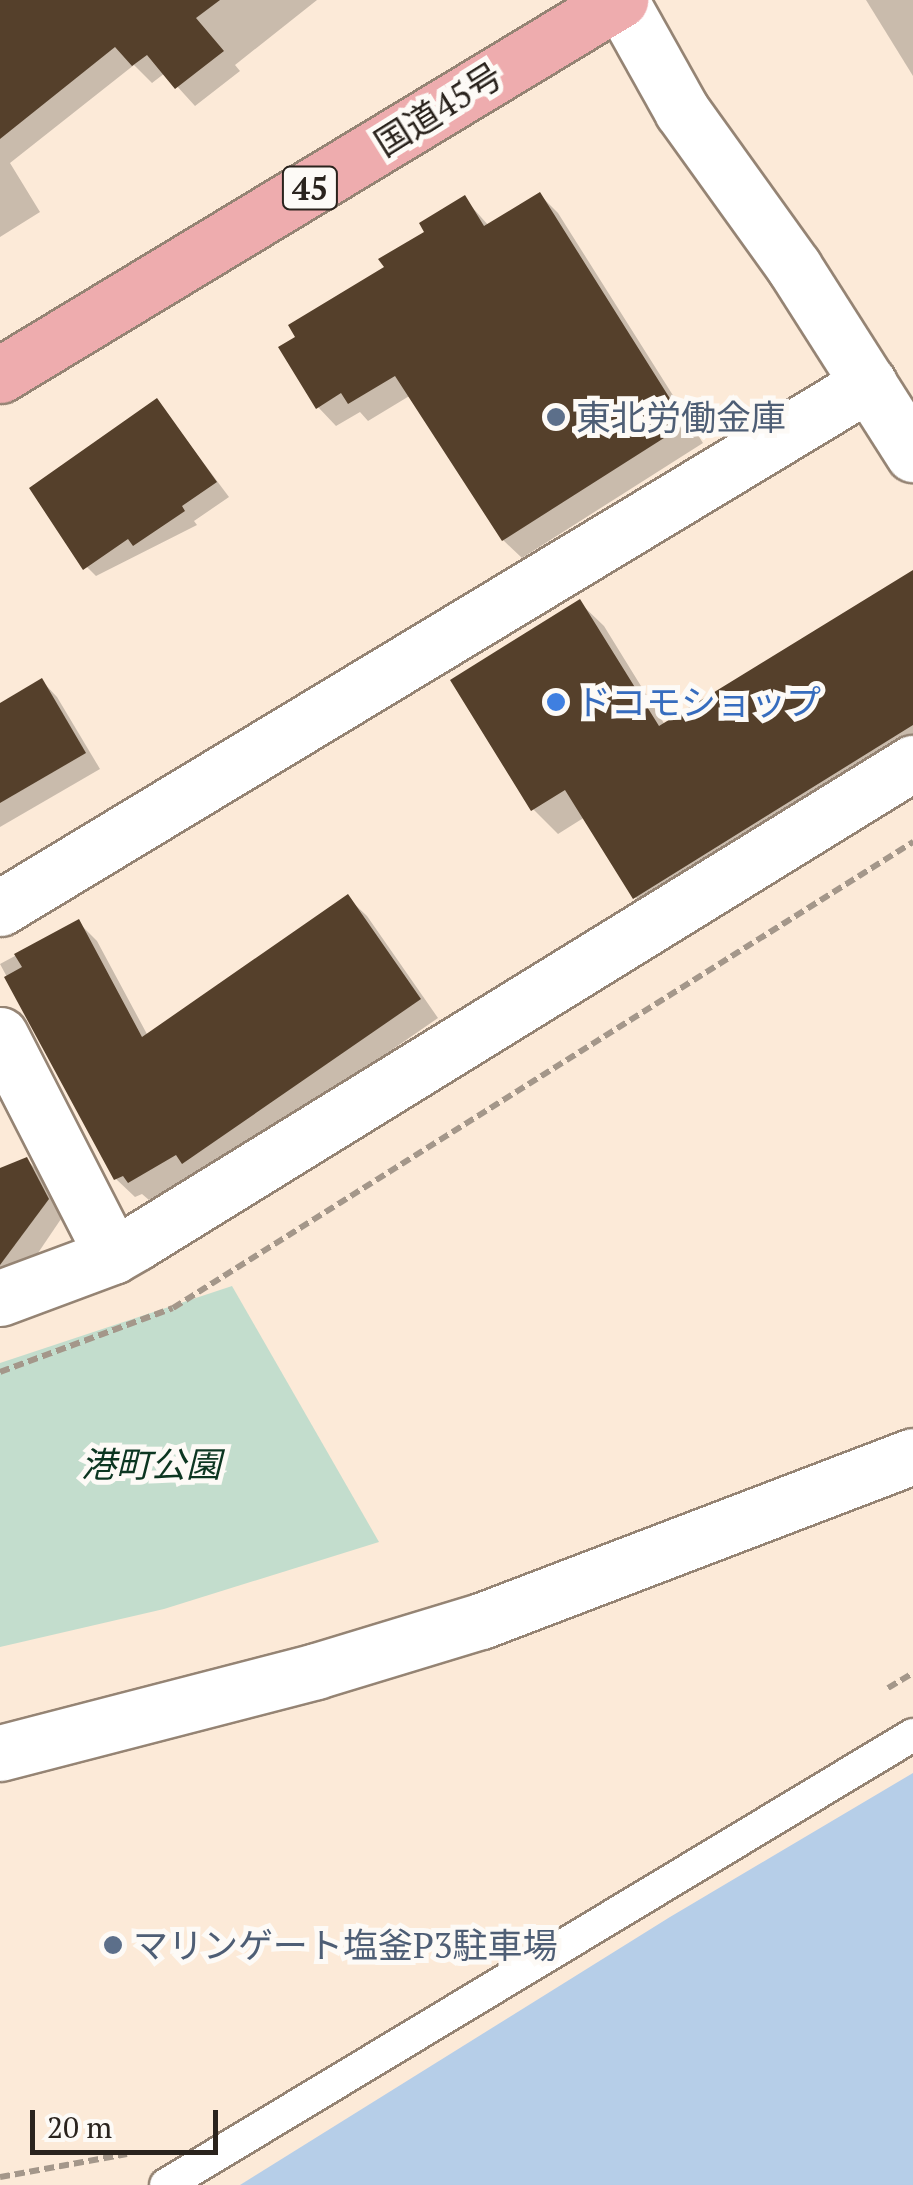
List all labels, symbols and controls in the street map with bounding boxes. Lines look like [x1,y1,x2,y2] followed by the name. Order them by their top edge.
[367,53,509,165] street label: 国道45号
[280,161,340,215] road number: 45
[576,396,786,438] place label: 東北労働金庫
[545,406,567,428] marker: 東北労働金庫
[576,681,821,723] place label: ドコモショップ
[545,691,567,713] marker: ドコモショップ
[81,1443,221,1485] park label: 港町公園
[133,1924,558,1966] place label: マリンゲート塩釜P3駐車場
[102,1934,124,1956] marker: マリンゲート塩釜P3駐車場
[35,2090,222,2152] scale bar
[47,2107,112,2147] text: 20 m

